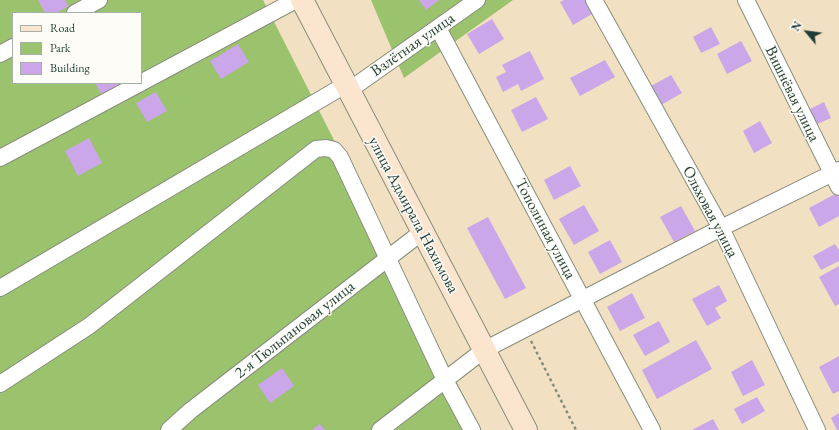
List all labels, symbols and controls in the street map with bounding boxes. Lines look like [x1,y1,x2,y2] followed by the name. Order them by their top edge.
[367,9,459,81] street label: Взлётная улица
[12,12,142,84] legend
[787,12,827,52] north arrow
[788,19,805,33] text: N
[50,20,75,36] text: Road
[50,40,70,56] text: Park
[760,43,824,145] street label: Вишнёвая улица
[50,60,90,76] text: Building
[363,133,463,297] street label: улица Адмирала Нахимова
[678,163,742,261] street label: Ольховая улица
[510,175,580,283] street label: Тополиная улица
[231,277,359,383] street label: 2-я Тюльпановая улица

